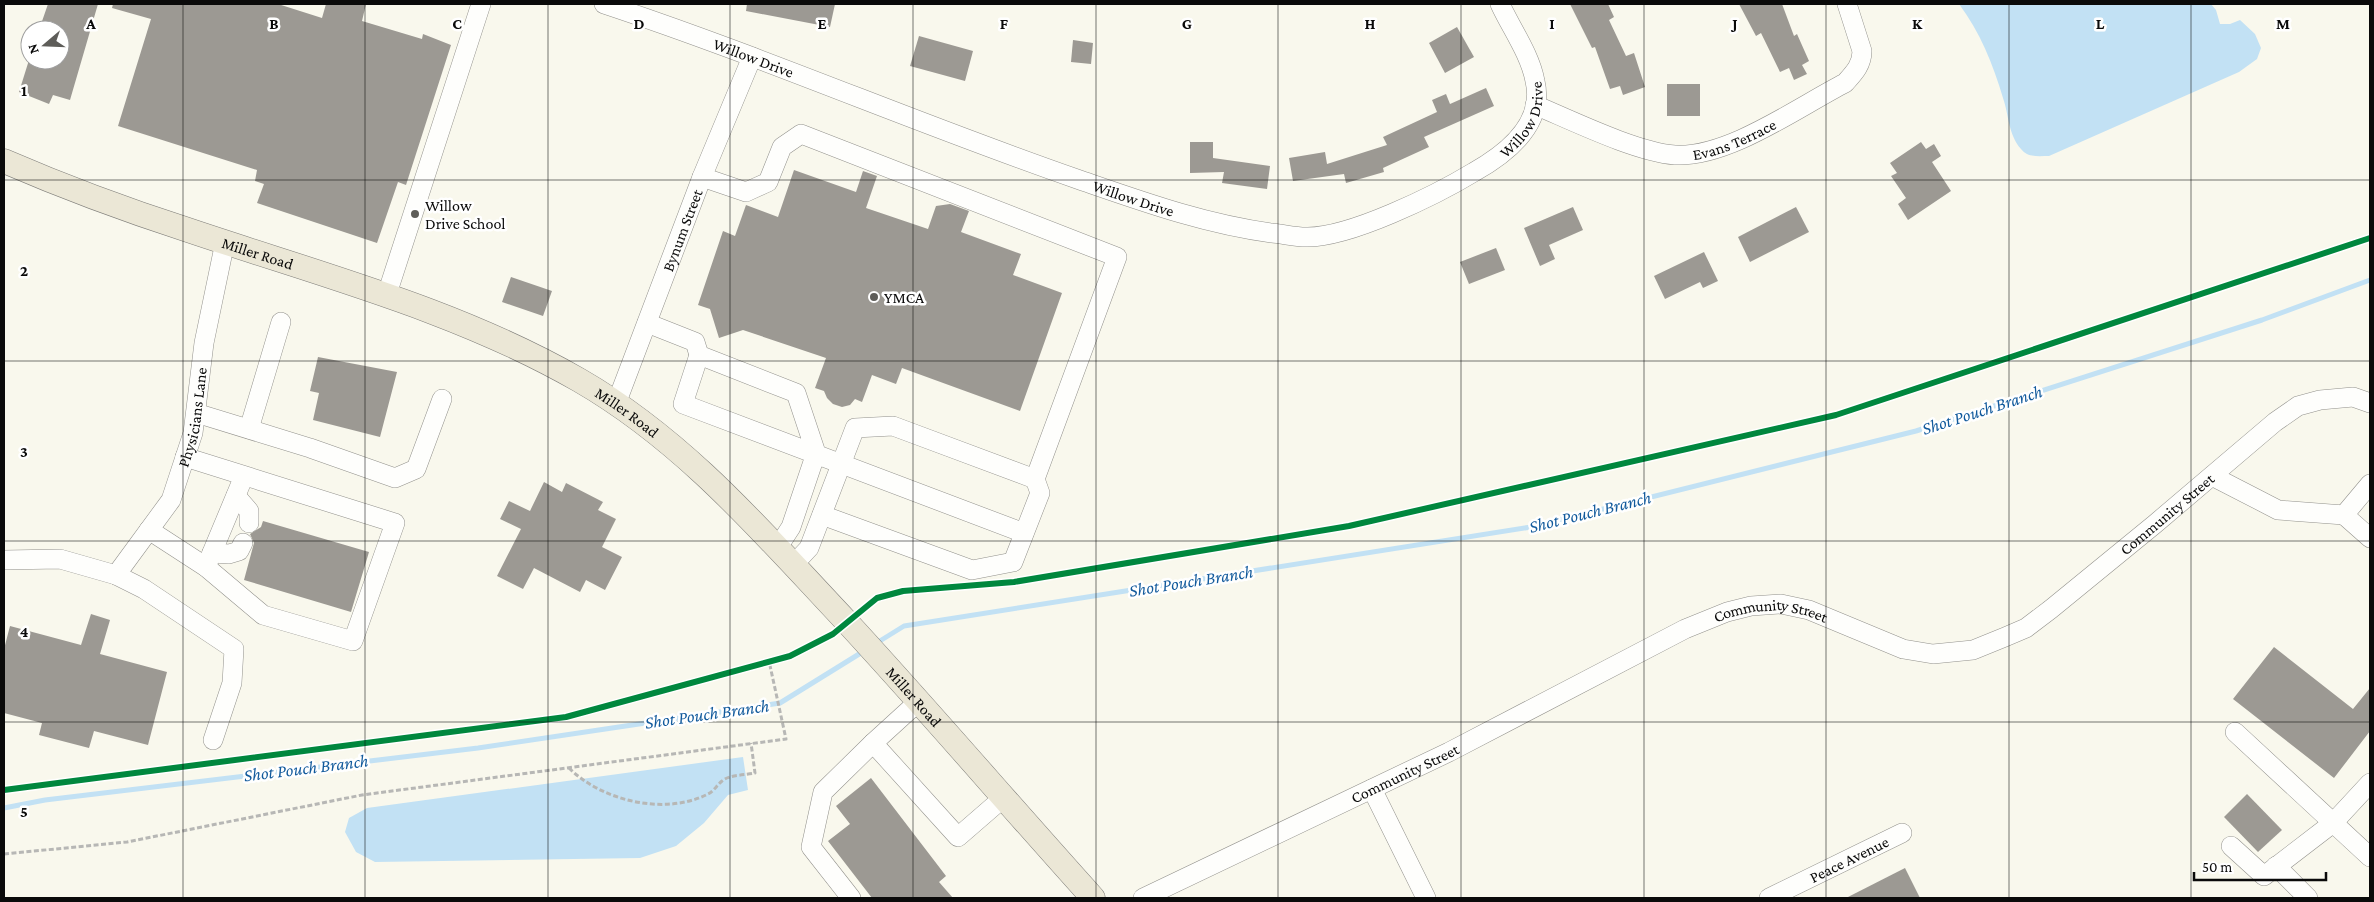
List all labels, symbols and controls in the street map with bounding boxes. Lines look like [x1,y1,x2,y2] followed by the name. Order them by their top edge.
[85,15,96,32] text: A
[269,15,279,32] text: B
[452,15,462,32] text: C
[633,15,645,32] text: D
[817,15,827,32] text: E
[1000,15,1009,32] text: F
[1182,15,1192,32] text: G
[1365,15,1376,32] text: H
[1549,15,1555,32] text: I
[1730,15,1738,32] text: J
[1912,15,1923,32] text: K
[2096,15,2105,32] text: L
[2276,15,2290,32] text: M
[20,20,70,70] north arrow
[711,35,796,81] street label: Willow Drive
[23,42,42,56] text: N
[1496,80,1546,161] street label: Willow Drive
[21,82,27,99] text: 1
[1691,116,1779,163] street label: Evans Terrace
[1091,177,1176,220] street label: Willow Drive
[659,186,706,274] street label: Bynum Street
[425,197,506,232] place label: Willow Drive School
[409,208,421,220] marker: Willow Drive School
[220,234,296,273] street label: Miller Road
[20,262,28,279] text: 2
[884,289,925,306] place label: YMCA
[868,291,880,303] marker: YMCA
[174,366,210,469] street label: Physicians Lane
[1919,381,2045,439] water label: Shot Pouch Branch
[592,384,663,441] street label: Miller Road
[20,443,28,460] text: 3
[2117,469,2218,558] street label: Community Street
[1527,487,1654,537] water label: Shot Pouch Branch
[1128,561,1255,601] water label: Shot Pouch Branch
[1711,596,1831,626] street label: Community Street
[20,623,29,640] text: 4
[883,664,945,730] street label: Miller Road
[644,695,771,733] water label: Shot Pouch Branch
[1348,740,1462,807] street label: Community Street
[243,750,370,786] water label: Shot Pouch Branch
[20,803,28,820] text: 5
[1807,833,1891,886] street label: Peace Avenue
[2194,850,2326,882] scale bar
[2202,859,2232,875] text: 50 m

